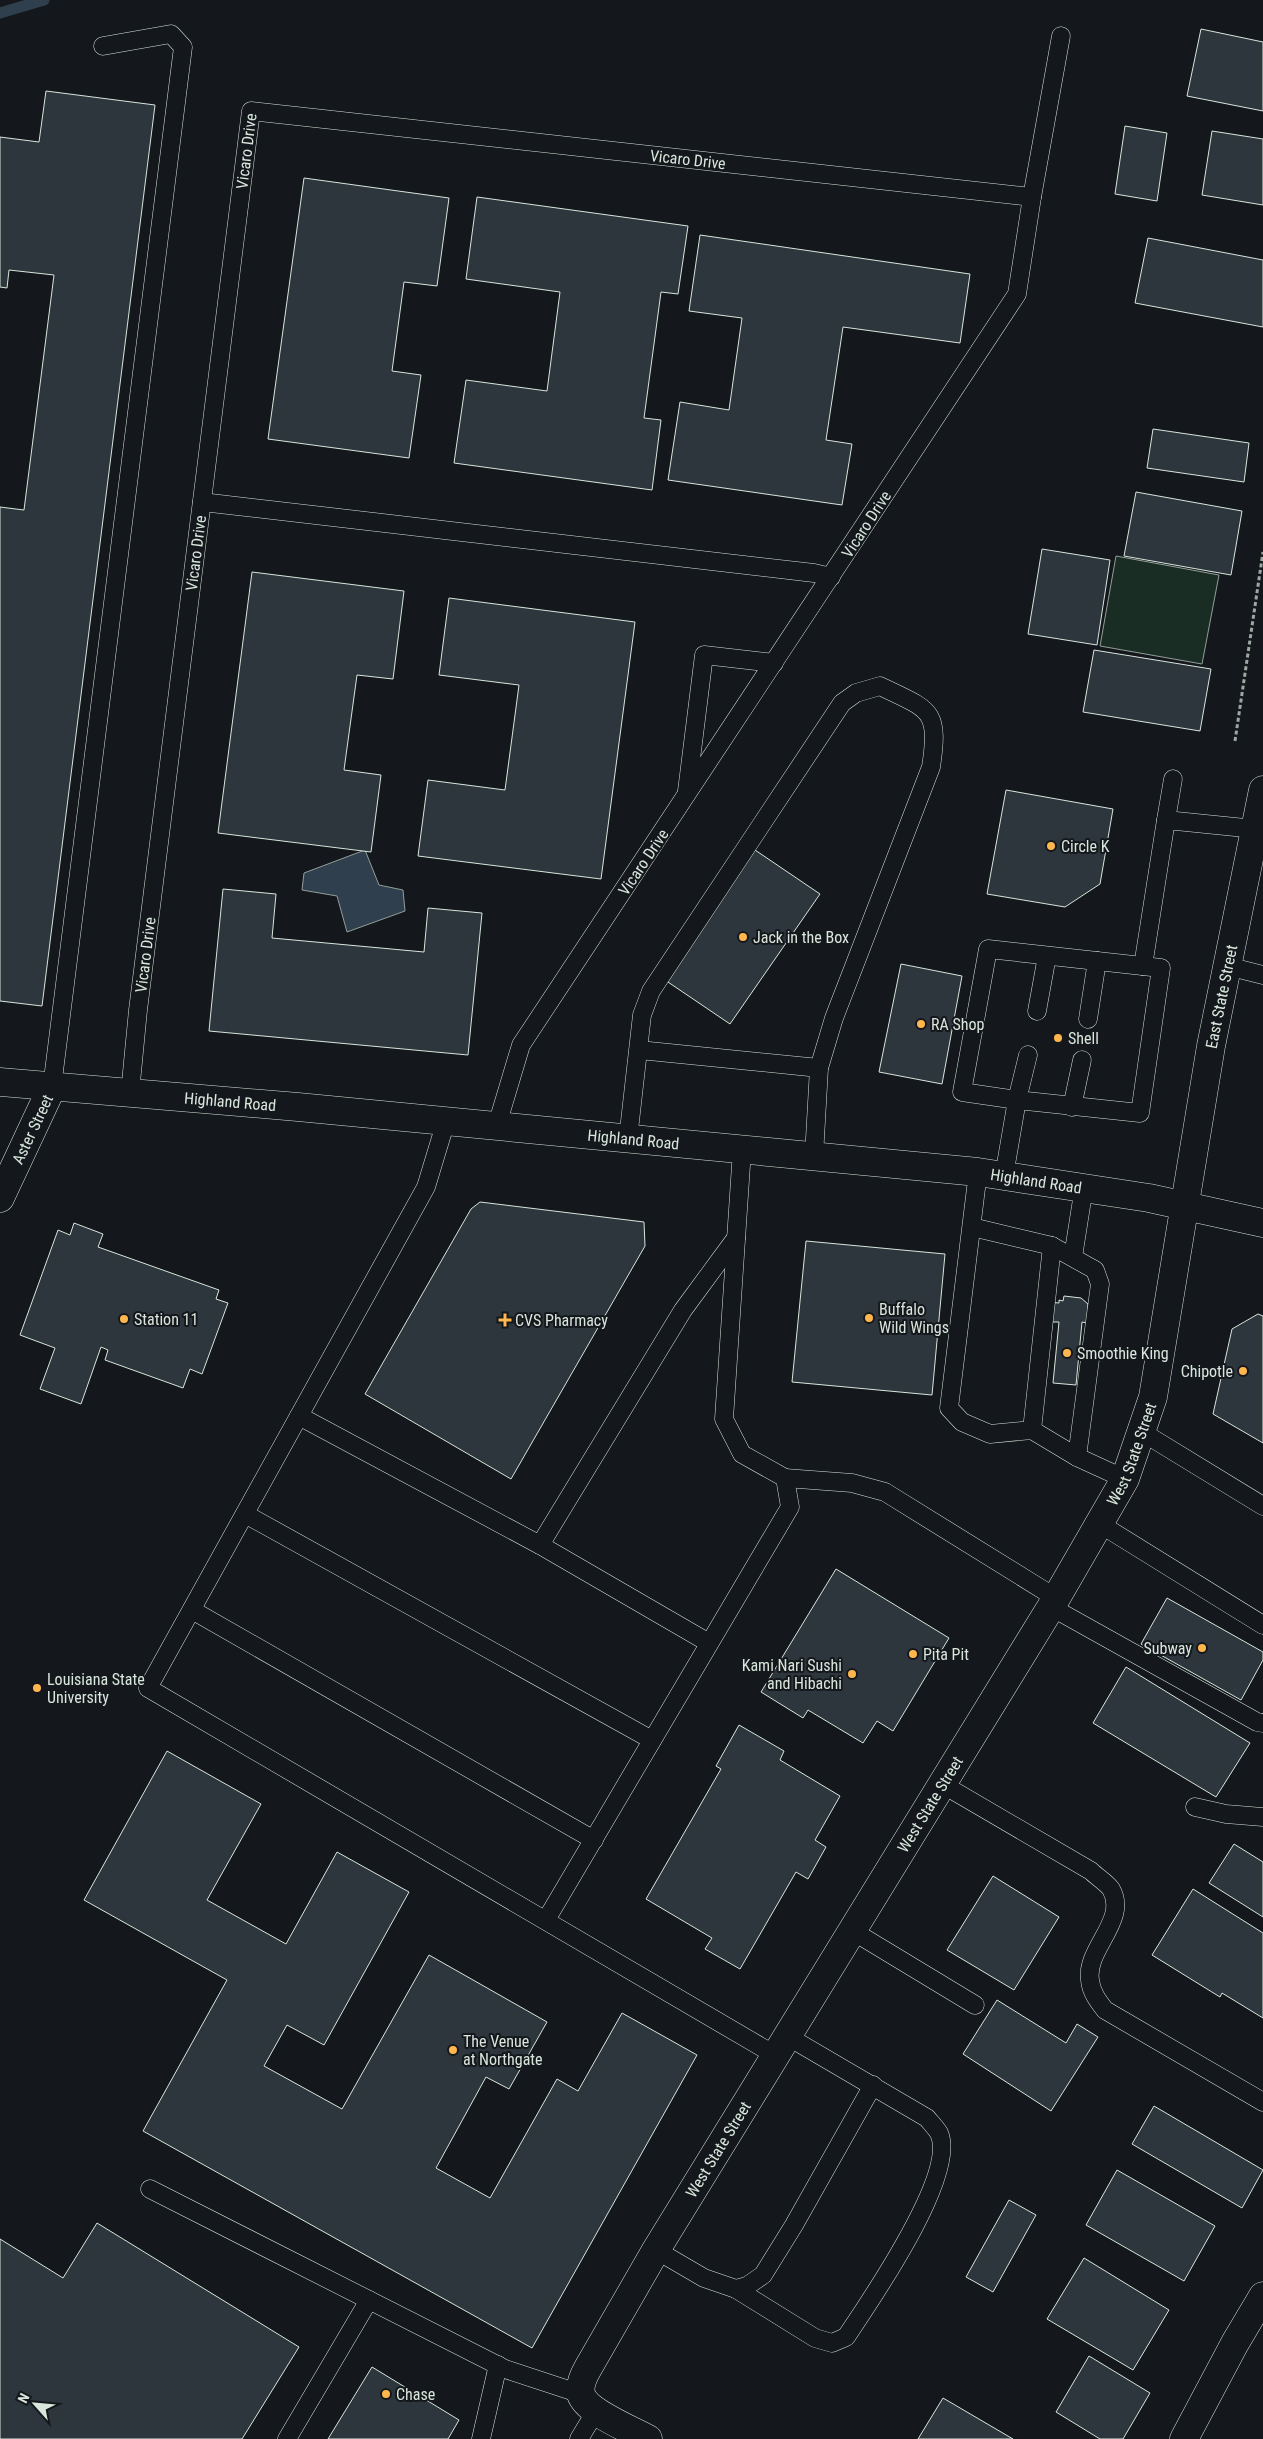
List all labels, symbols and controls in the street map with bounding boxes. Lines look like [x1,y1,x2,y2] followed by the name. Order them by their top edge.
[232,112,261,190] street label: Vicaro Drive
[649,146,727,173] street label: Vicaro Drive
[838,487,895,561] street label: Vicaro Drive
[182,514,210,592] street label: Vicaro Drive
[614,825,673,899] street label: Vicaro Drive
[1061,837,1110,856] place label: Circle K
[1045,840,1057,852] marker: Circle K
[131,916,160,994] street label: Vicaro Drive
[753,928,849,947] place label: Jack in the Box
[737,931,749,943] marker: Jack in the Box
[1202,943,1241,1050] street label: East State Street
[931,1015,984,1034] place label: RA Shop
[915,1018,927,1030] marker: RA Shop
[1068,1029,1099,1048] place label: Shell
[1052,1032,1064,1044] marker: Shell
[183,1088,277,1115] street label: Highland Road
[8,1091,57,1167] street label: Aster Street
[587,1126,680,1153] street label: Highland Road
[989,1165,1083,1198] street label: Highland Road
[879,1300,949,1337] place label: Buffalo Wild Wings
[134,1310,198,1329] place label: Station 11
[515,1311,608,1330] place label: CVS Pharmacy
[863,1312,875,1324] marker: Buffalo Wild Wings
[118,1313,130,1325] marker: Station 11
[499,1314,511,1326] marker: CVS Pharmacy
[1077,1344,1169,1363] place label: Smoothie King
[1061,1347,1073,1359] marker: Smoothie King
[1181,1362,1233,1381] place label: Chipotle
[1237,1365,1249,1377] marker: Chipotle
[1103,1400,1161,1509] street label: West State Street
[1143,1639,1192,1658] place label: Subway
[1196,1642,1208,1654] marker: Subway
[923,1645,969,1664] place label: Pita Pit
[907,1648,919,1660] marker: Pita Pit
[742,1656,842,1693] place label: Kami Nari Sushi and Hibachi
[846,1668,858,1680] marker: Kami Nari Sushi and Hibachi
[47,1670,145,1707] place label: Louisiana State University
[31,1682,43,1694] marker: Louisiana State University
[894,1753,967,1856] street label: West State Street
[463,2032,543,2069] place label: The Venue at Northgate
[447,2044,459,2056] marker: The Venue at Northgate
[682,2098,755,2201] street label: West State Street
[10,2379,60,2429] north arrow
[396,2385,435,2404] place label: Chase
[380,2388,392,2400] marker: Chase
[14,2391,32,2406] text: N

